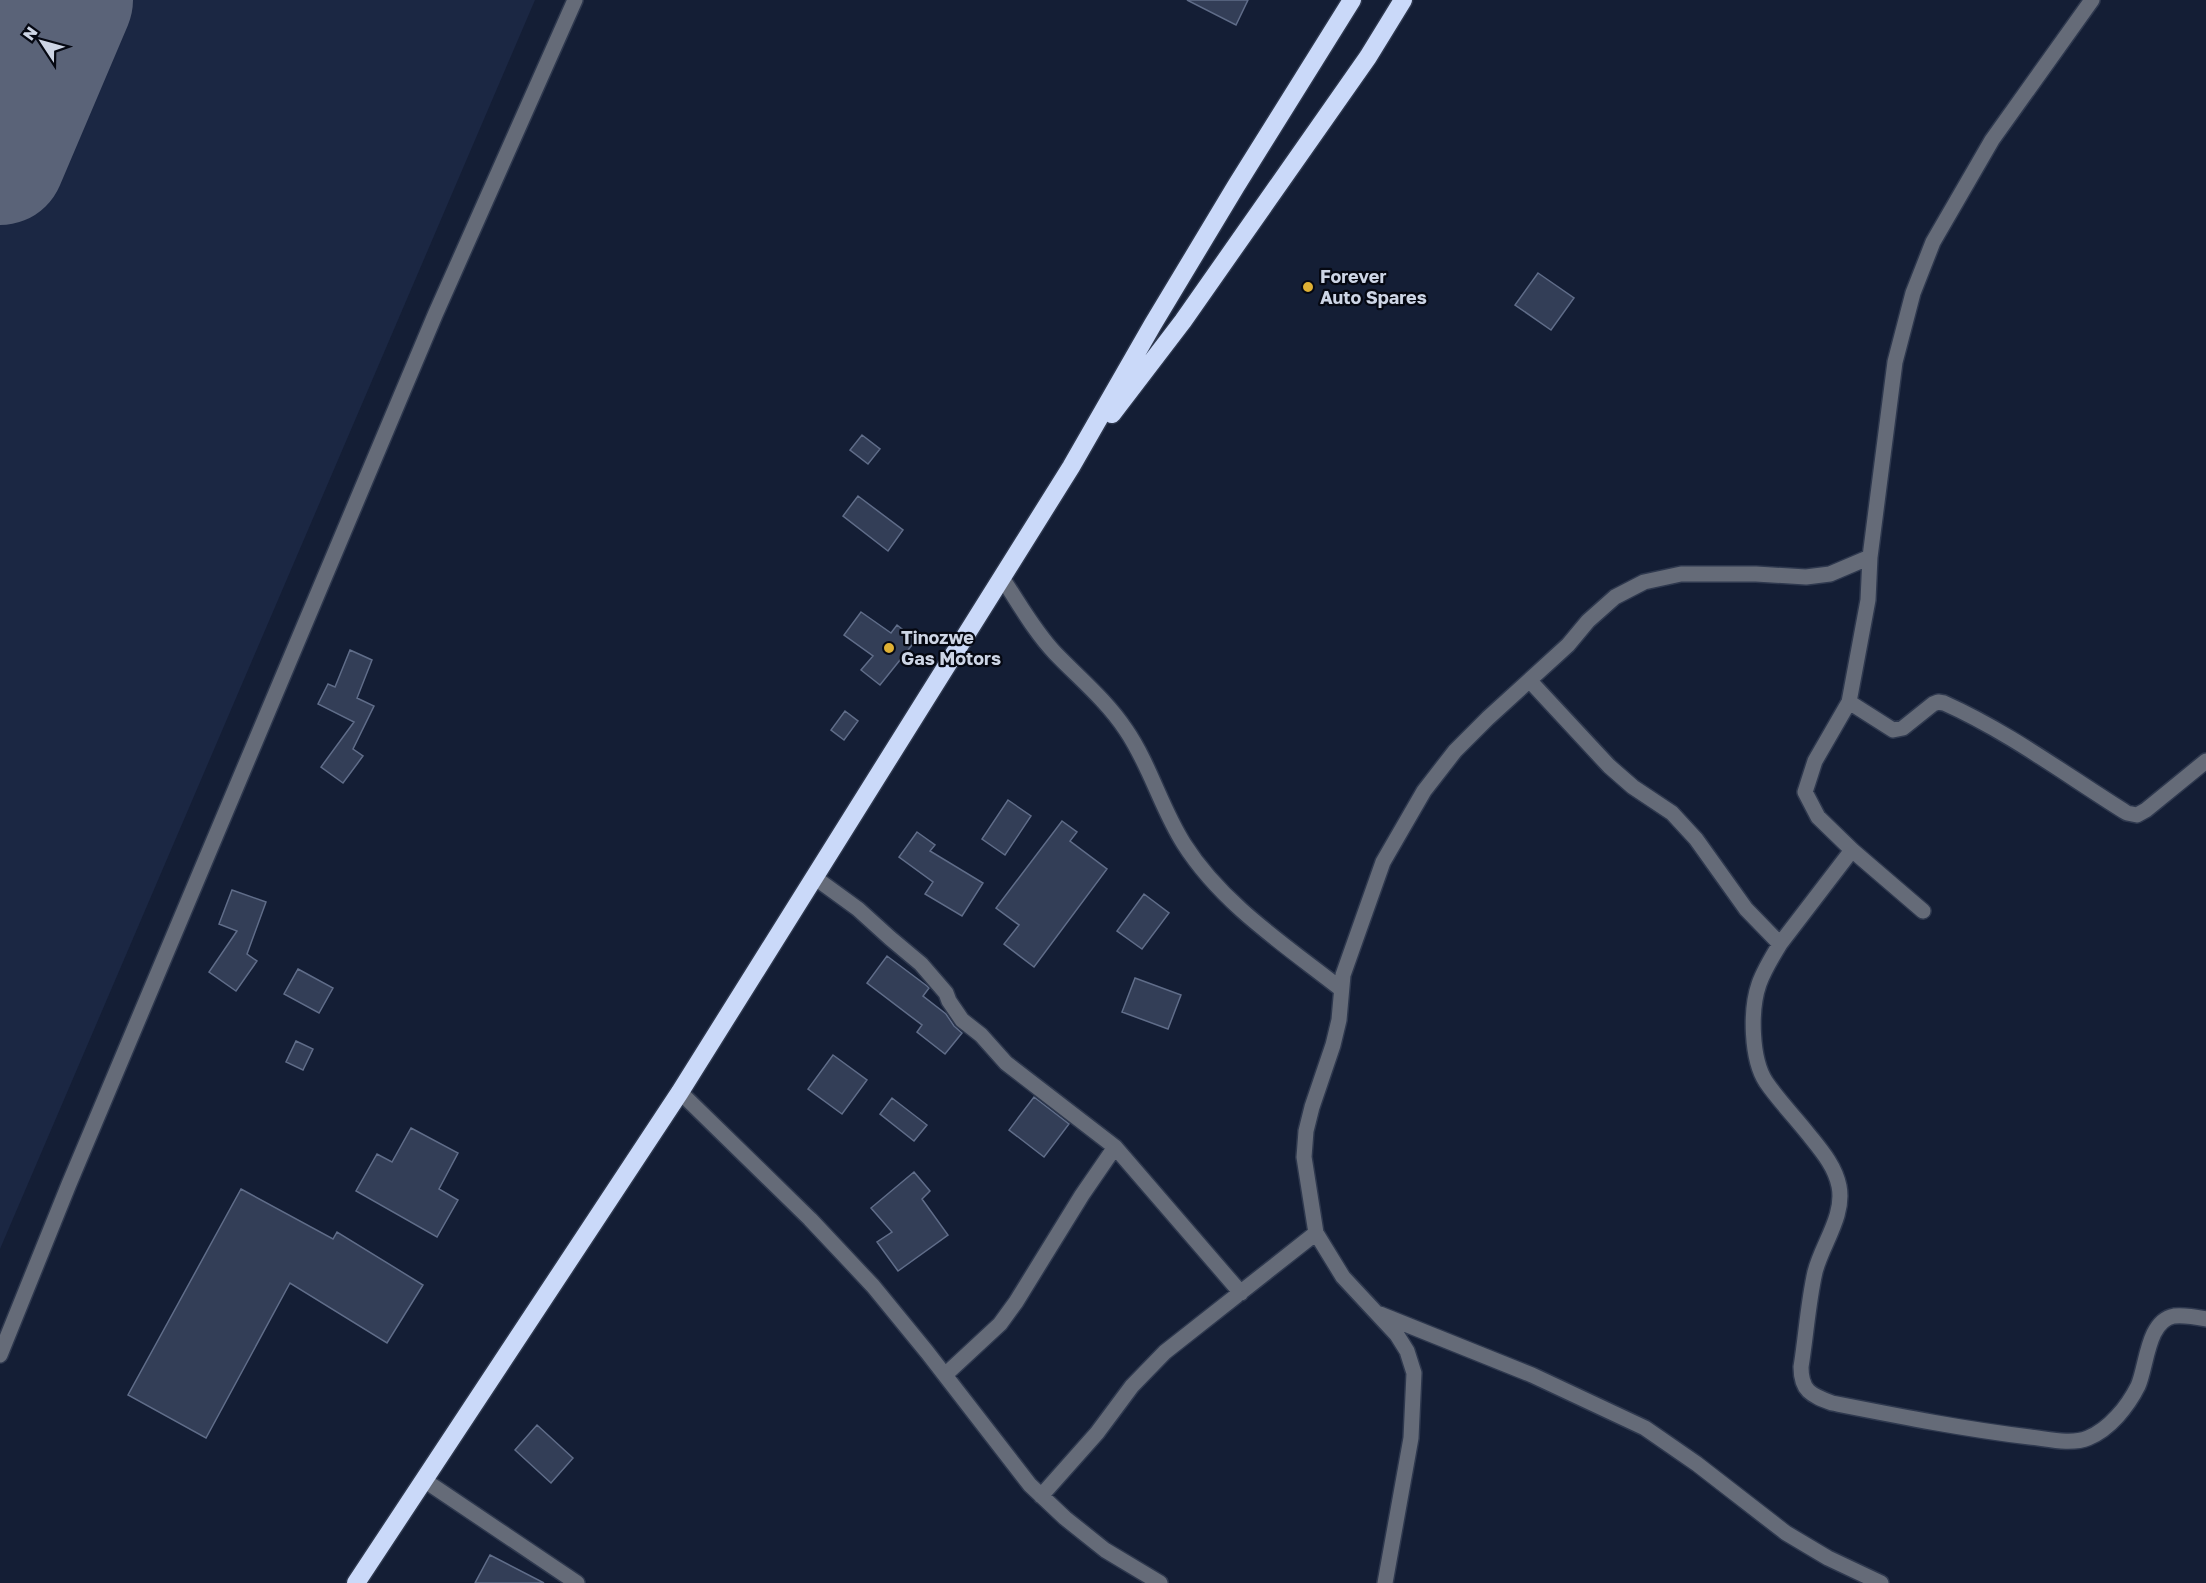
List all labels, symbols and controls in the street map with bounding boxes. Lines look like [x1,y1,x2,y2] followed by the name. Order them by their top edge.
[12,12,72,72] north arrow
[18,22,42,44] text: N
[1320,265,1427,308] place label: Forever Auto Spares
[1301,280,1315,294] marker: Forever Auto Spares
[901,626,1001,669] place label: Tinozwe Gas Motors
[882,641,896,655] marker: Tinozwe Gas Motors

